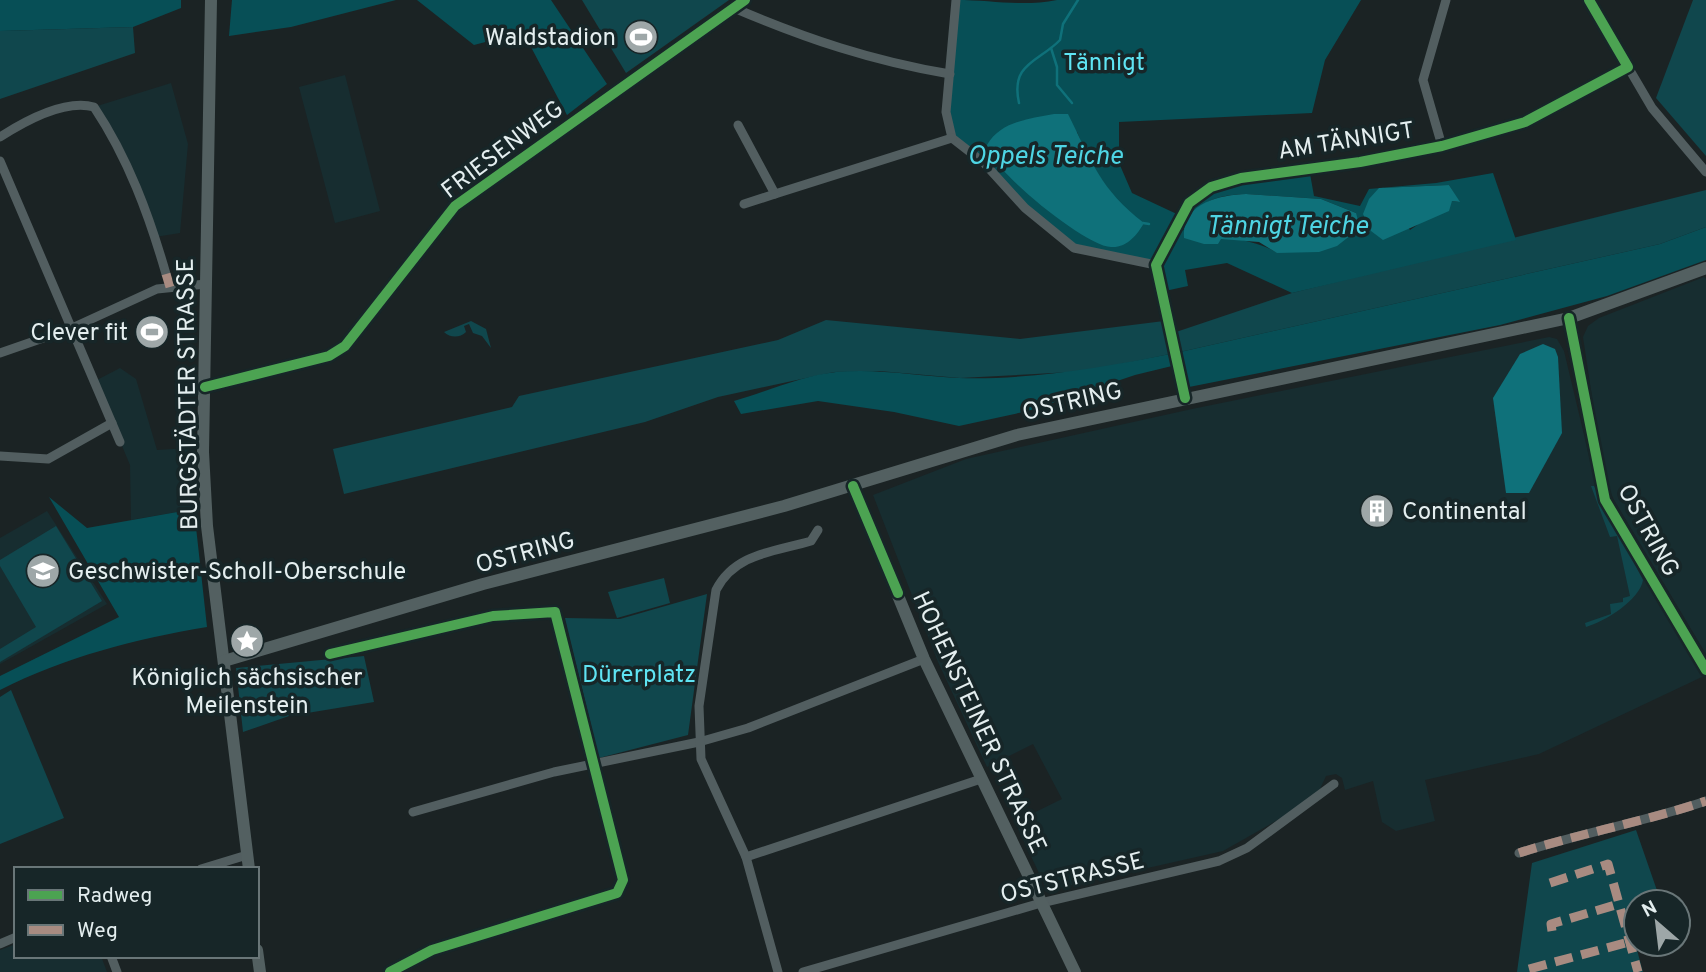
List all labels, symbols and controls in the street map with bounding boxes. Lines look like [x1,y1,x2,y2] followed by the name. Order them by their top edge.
[622,18,660,56] sports icon: Waldstadion
[485,24,616,54] place label: Waldstadion
[1063,49,1145,79] park label: Tännigt
[436,95,570,206] street label: FRIESENWEG
[1276,115,1417,168] street label: AM TÄNNIGT
[967,141,1123,174] water label: Oppels Teiche
[1206,211,1368,244] water label: Tännigt Teiche
[171,258,206,530] street label: BURGSTÄDTER STRASSE
[133,313,171,351] sports icon: Clever fit
[30,319,128,349] place label: Clever fit
[1020,377,1125,429] street label: OSTRING
[1610,479,1685,583] street label: OSTRING
[1358,492,1396,530] building icon: Continental
[1402,498,1527,528] place label: Continental
[473,526,578,582] street label: OSTRING
[24,552,62,590] school or university icon: Geschwister-Scholl-Oberschule
[68,558,406,588] place label: Geschwister-Scholl-Oberschule
[904,587,1052,859] street label: HOHENSTEINER STRASSE
[228,622,266,660] place icon: Königlich sächsischer Meilenstein
[582,661,696,691] park label: Dürerplatz
[131,664,363,722] place label: Königlich sächsischer Meilenstein
[997,847,1148,911] street label: OSTSTRASSE
[14,867,259,958] legend
[77,883,152,910] text: Radweg
[1622,888,1692,958] north arrow
[1638,896,1662,924] text: N
[77,918,118,945] text: Weg

